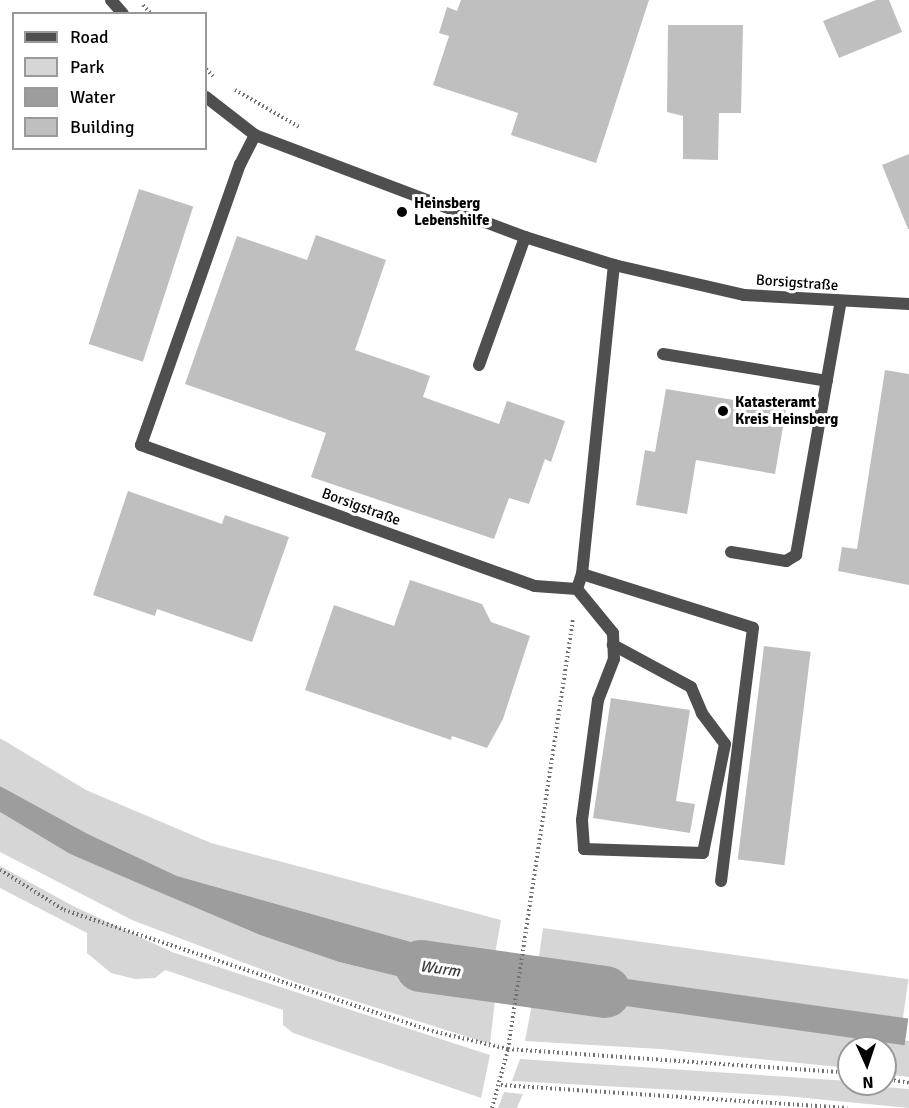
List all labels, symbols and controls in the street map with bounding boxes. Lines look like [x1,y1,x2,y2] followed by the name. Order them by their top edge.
[12,12,207,150] legend
[70,26,109,48] text: Road
[70,56,105,78] text: Park
[70,86,115,108] text: Water
[70,116,134,138] text: Building
[414,194,489,229] place label: Heinsberg Lebenshilfe
[395,205,409,219] marker: Heinsberg Lebenshilfe
[755,271,839,295] street label: Borsigstraße
[735,393,838,428] place label: Katasteramt Kreis Heinsberg
[716,404,730,418] marker: Katasteramt Kreis Heinsberg
[319,484,403,530] street label: Borsigstraße
[419,957,461,981] water label: Wurm
[837,1036,897,1096] north arrow
[862,1072,874,1092] text: N

